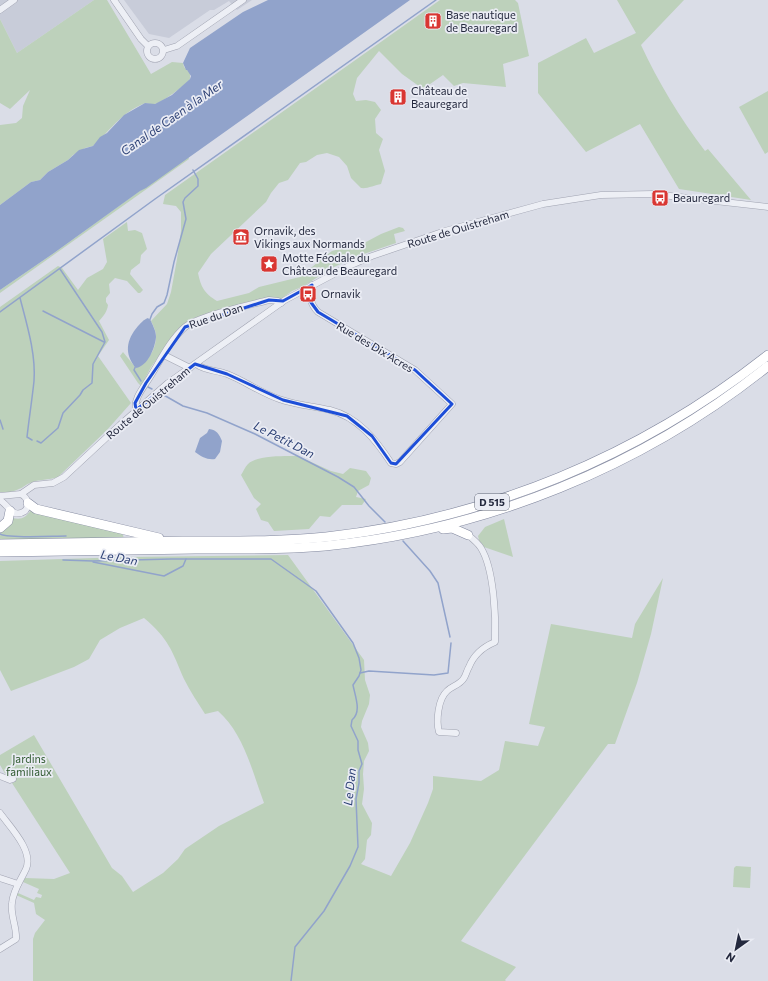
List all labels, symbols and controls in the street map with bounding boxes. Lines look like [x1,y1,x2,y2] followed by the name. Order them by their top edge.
[446,8,517,34] place label: Base nautique de Beauregard
[423,11,443,31] building icon: Base nautique de Beauregard
[118,76,226,158] water label: Canal de Caen à la Mer
[411,84,468,110] place label: Château de Beauregard
[388,87,408,107] building icon: Château de Beauregard
[650,188,670,208] bus stop icon: Beauregard
[673,191,730,204] place label: Beauregard
[406,207,510,250] street label: Route de Ouistreham
[254,224,365,250] place label: Ornavik, des Vikings aux Normands
[231,227,251,247] museum icon: Ornavik, des Vikings aux Normands
[282,251,397,277] place label: Motte Féodale du Château de Beauregard
[259,254,279,274] place icon: Motte Féodale du Château de Beauregard
[298,284,318,304] bus stop icon: Ornavik
[321,287,361,300] place label: Ornavik
[187,300,244,331] street label: Rue du Dan
[334,319,416,375] street label: Rue des Dix Acres
[103,364,192,441] street label: Route de Ouistreham
[252,418,317,460] water label: Le Petit Dan
[475,494,509,510] road number: D 515
[99,547,139,567] water label: Le Dan
[6,752,52,778] park label: Jardins familiaux
[340,767,358,806] water label: Le Dan
[716,929,756,969] north arrow
[723,950,737,966] text: N

